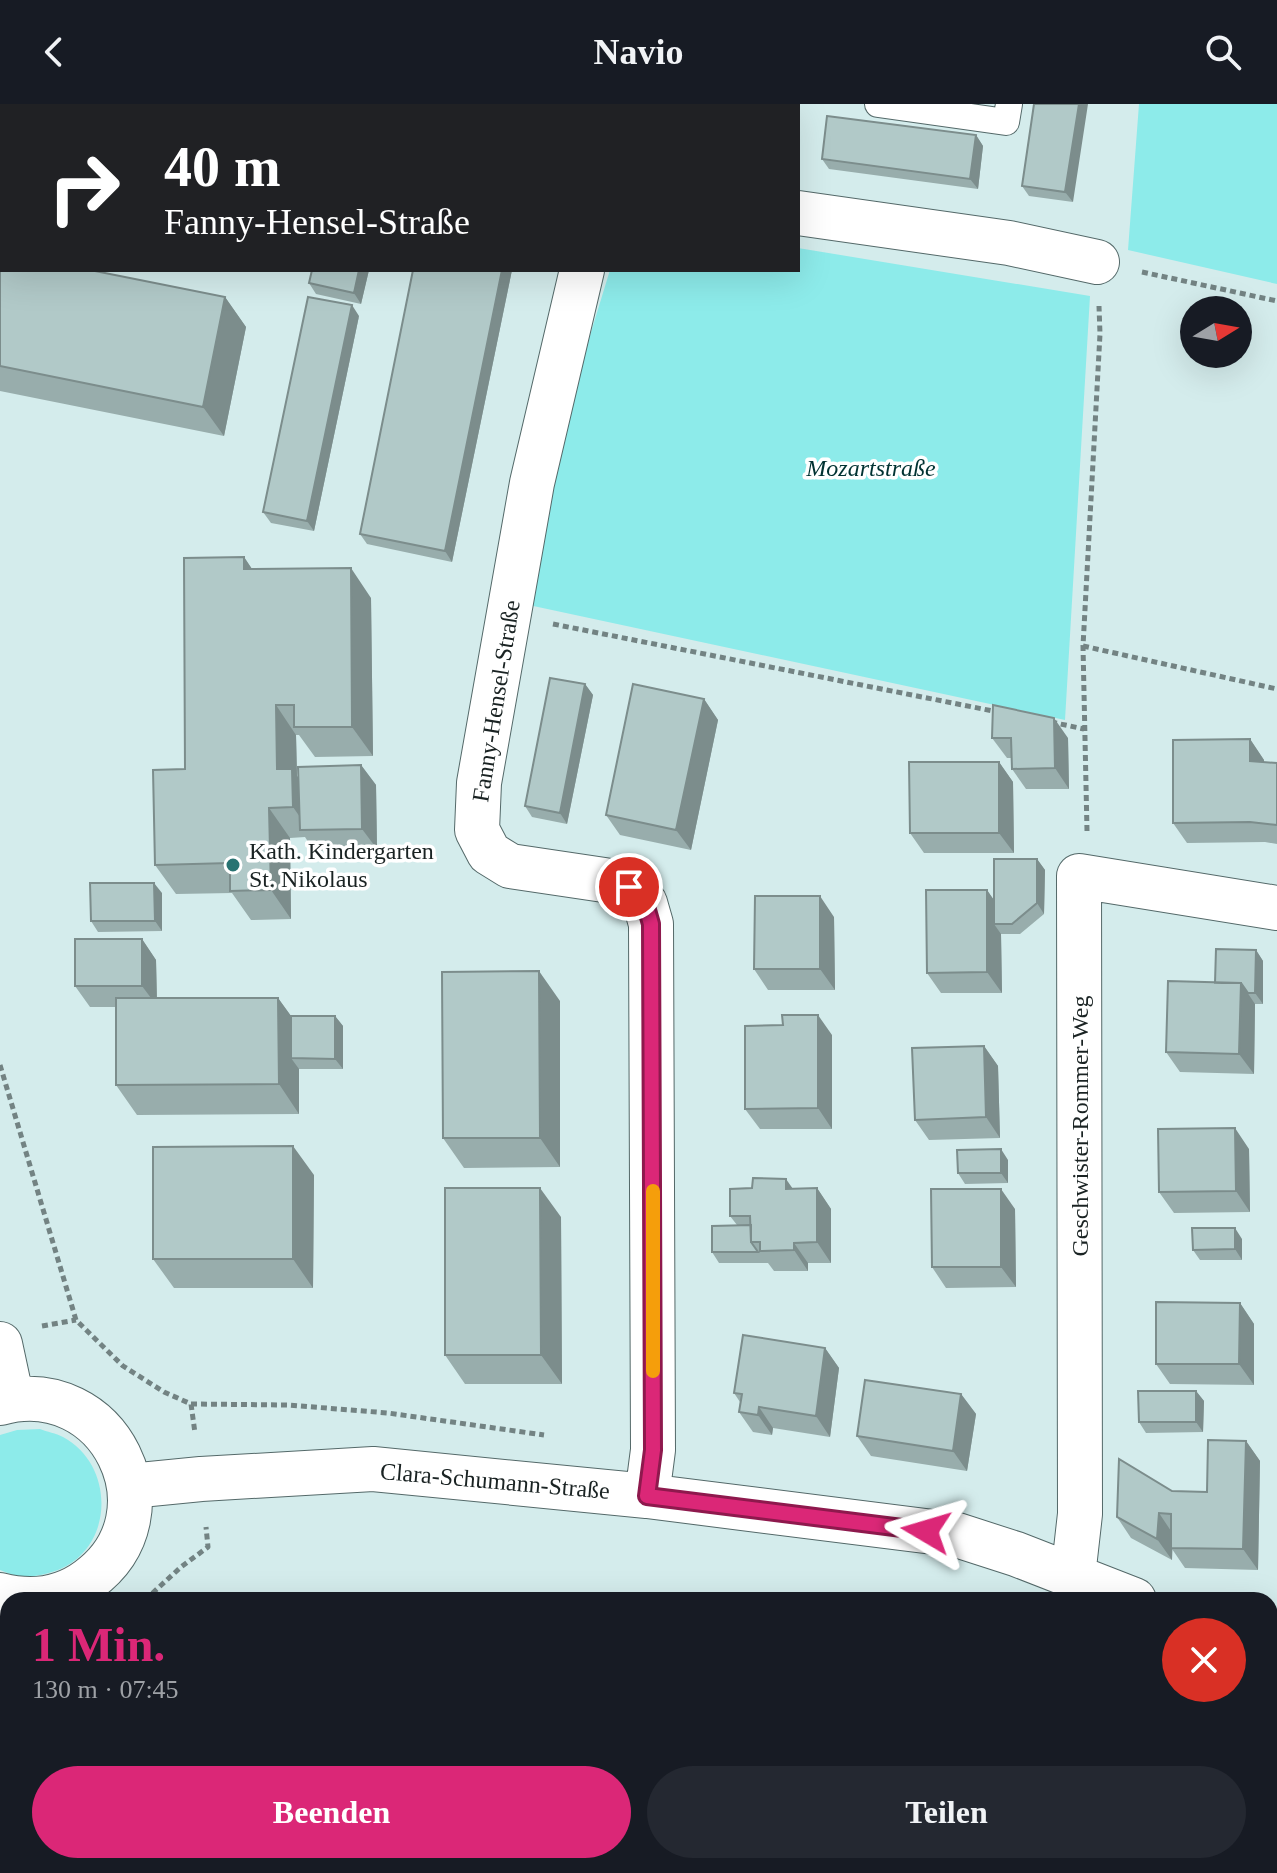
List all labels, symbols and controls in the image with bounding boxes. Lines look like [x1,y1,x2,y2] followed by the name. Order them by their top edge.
[32,30,76,74] icon: back
[1201,30,1245,74] icon: search
[594,32,684,72] text: Navio
[32,136,136,240] icon: right
[164,136,281,198] text: 40 m
[164,202,470,242] text: Fanny-Hensel-Straße
[1180,296,1252,368] north arrow
[1180,296,1252,368] map controls
[805,455,936,481] park label: Mozartstraße
[467,598,525,804] street label: Fanny-Hensel-Straße
[249,838,434,892] place label: Kath. Kindergarten St. Nikolaus
[595,853,663,921] pin
[224,856,242,874] marker: Kath. Kindergarten St. Nikolaus
[607,865,651,909] icon: arrive
[1067,995,1093,1257] street label: Geschwister-Rommer-Weg
[379,1458,611,1504] street label: Clara-Schumann-Straße
[884,1489,968,1573] position arrow
[32,1618,165,1671] text: 1 Min.
[1162,1618,1246,1702] button: close
[32,1675,179,1704] text: 130 m · 07:45
[32,1766,631,1858] button: Beenden
[647,1766,1246,1858] button: Teilen

